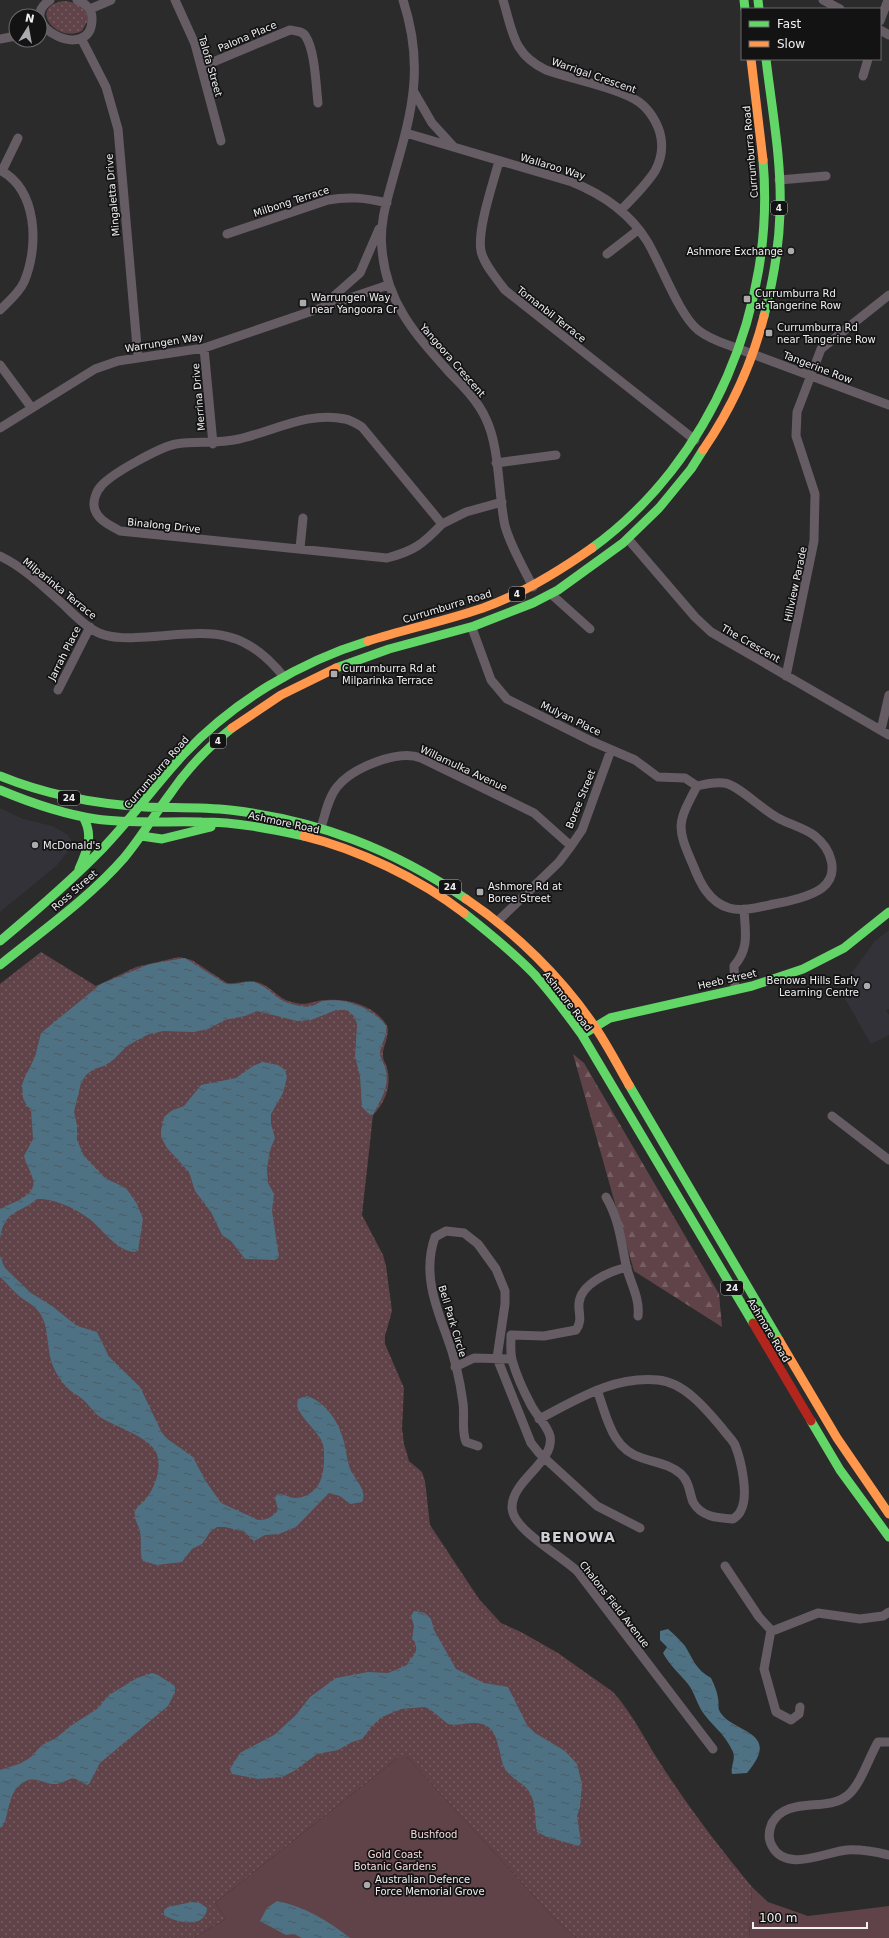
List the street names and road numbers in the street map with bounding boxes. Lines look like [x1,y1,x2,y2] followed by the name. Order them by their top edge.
[216,19,278,54] street label: Palona Place
[196,34,224,98] street label: Talofa Street
[550,56,638,95] street label: Warrigal Crescent
[741,105,760,199] street label: Currumburra Road
[519,151,587,182] street label: Wallaroo Way
[103,153,122,237] street label: Mingaletta Drive
[252,184,330,219] street label: Milbong Terrace
[771,201,787,215] road number: 4
[514,284,588,345] street label: Tomanbil Terrace
[417,321,487,399] street label: Yangoora Crescent
[124,331,204,354] street label: Warrungen Way
[781,349,854,386] street label: Tangerine Row
[190,363,207,431] street label: Merrina Drive
[127,516,201,535] street label: Binalong Drive
[782,546,809,623] street label: Hillview Parade
[21,555,99,621] street label: Milparinka Terrace
[509,587,525,601] road number: 4
[401,588,493,625] street label: Currumburra Road
[719,622,782,665] street label: The Crescent
[46,624,83,683] street label: Jarrah Place
[539,699,603,738] street label: Mulyan Place
[122,734,191,811] street label: Currumburra Road
[210,734,226,748] road number: 4
[418,743,509,794] street label: Willamulka Avenue
[564,768,597,830] street label: Boree Street
[58,791,80,805] road number: 24
[247,810,321,835] street label: Ashmore Road
[49,868,99,913] street label: Ross Street
[439,880,461,894] road number: 24
[697,967,758,992] street label: Heeb Street
[541,969,594,1033] street label: Ashmore Road
[721,1281,743,1295] road number: 24
[436,1284,469,1358] street label: Bell Park Circle
[745,1296,792,1364] street label: Ashmore Road
[577,1559,652,1650] street label: Chalons Field Avenue

